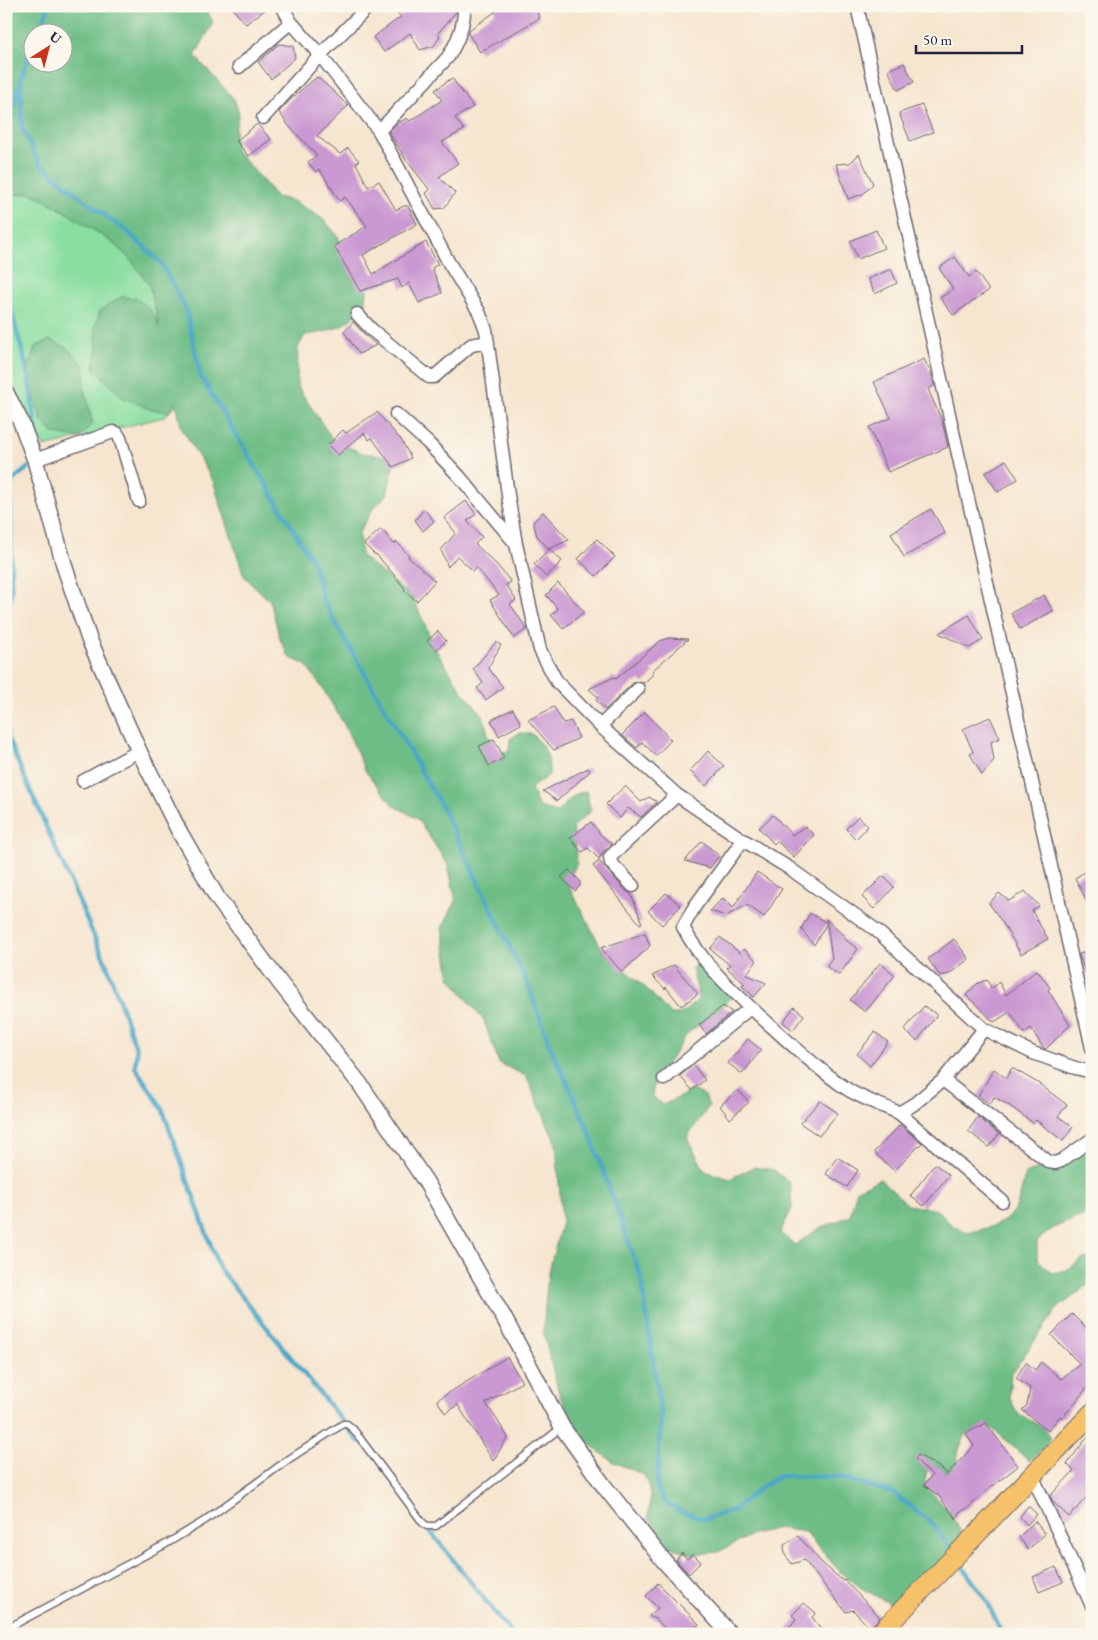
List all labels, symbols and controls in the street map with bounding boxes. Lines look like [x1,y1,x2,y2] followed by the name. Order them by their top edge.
[22,22,72,72] north arrow
[916,22,1022,54] scale bar
[46,27,66,48] text: U
[923,30,952,49] text: 50 m

